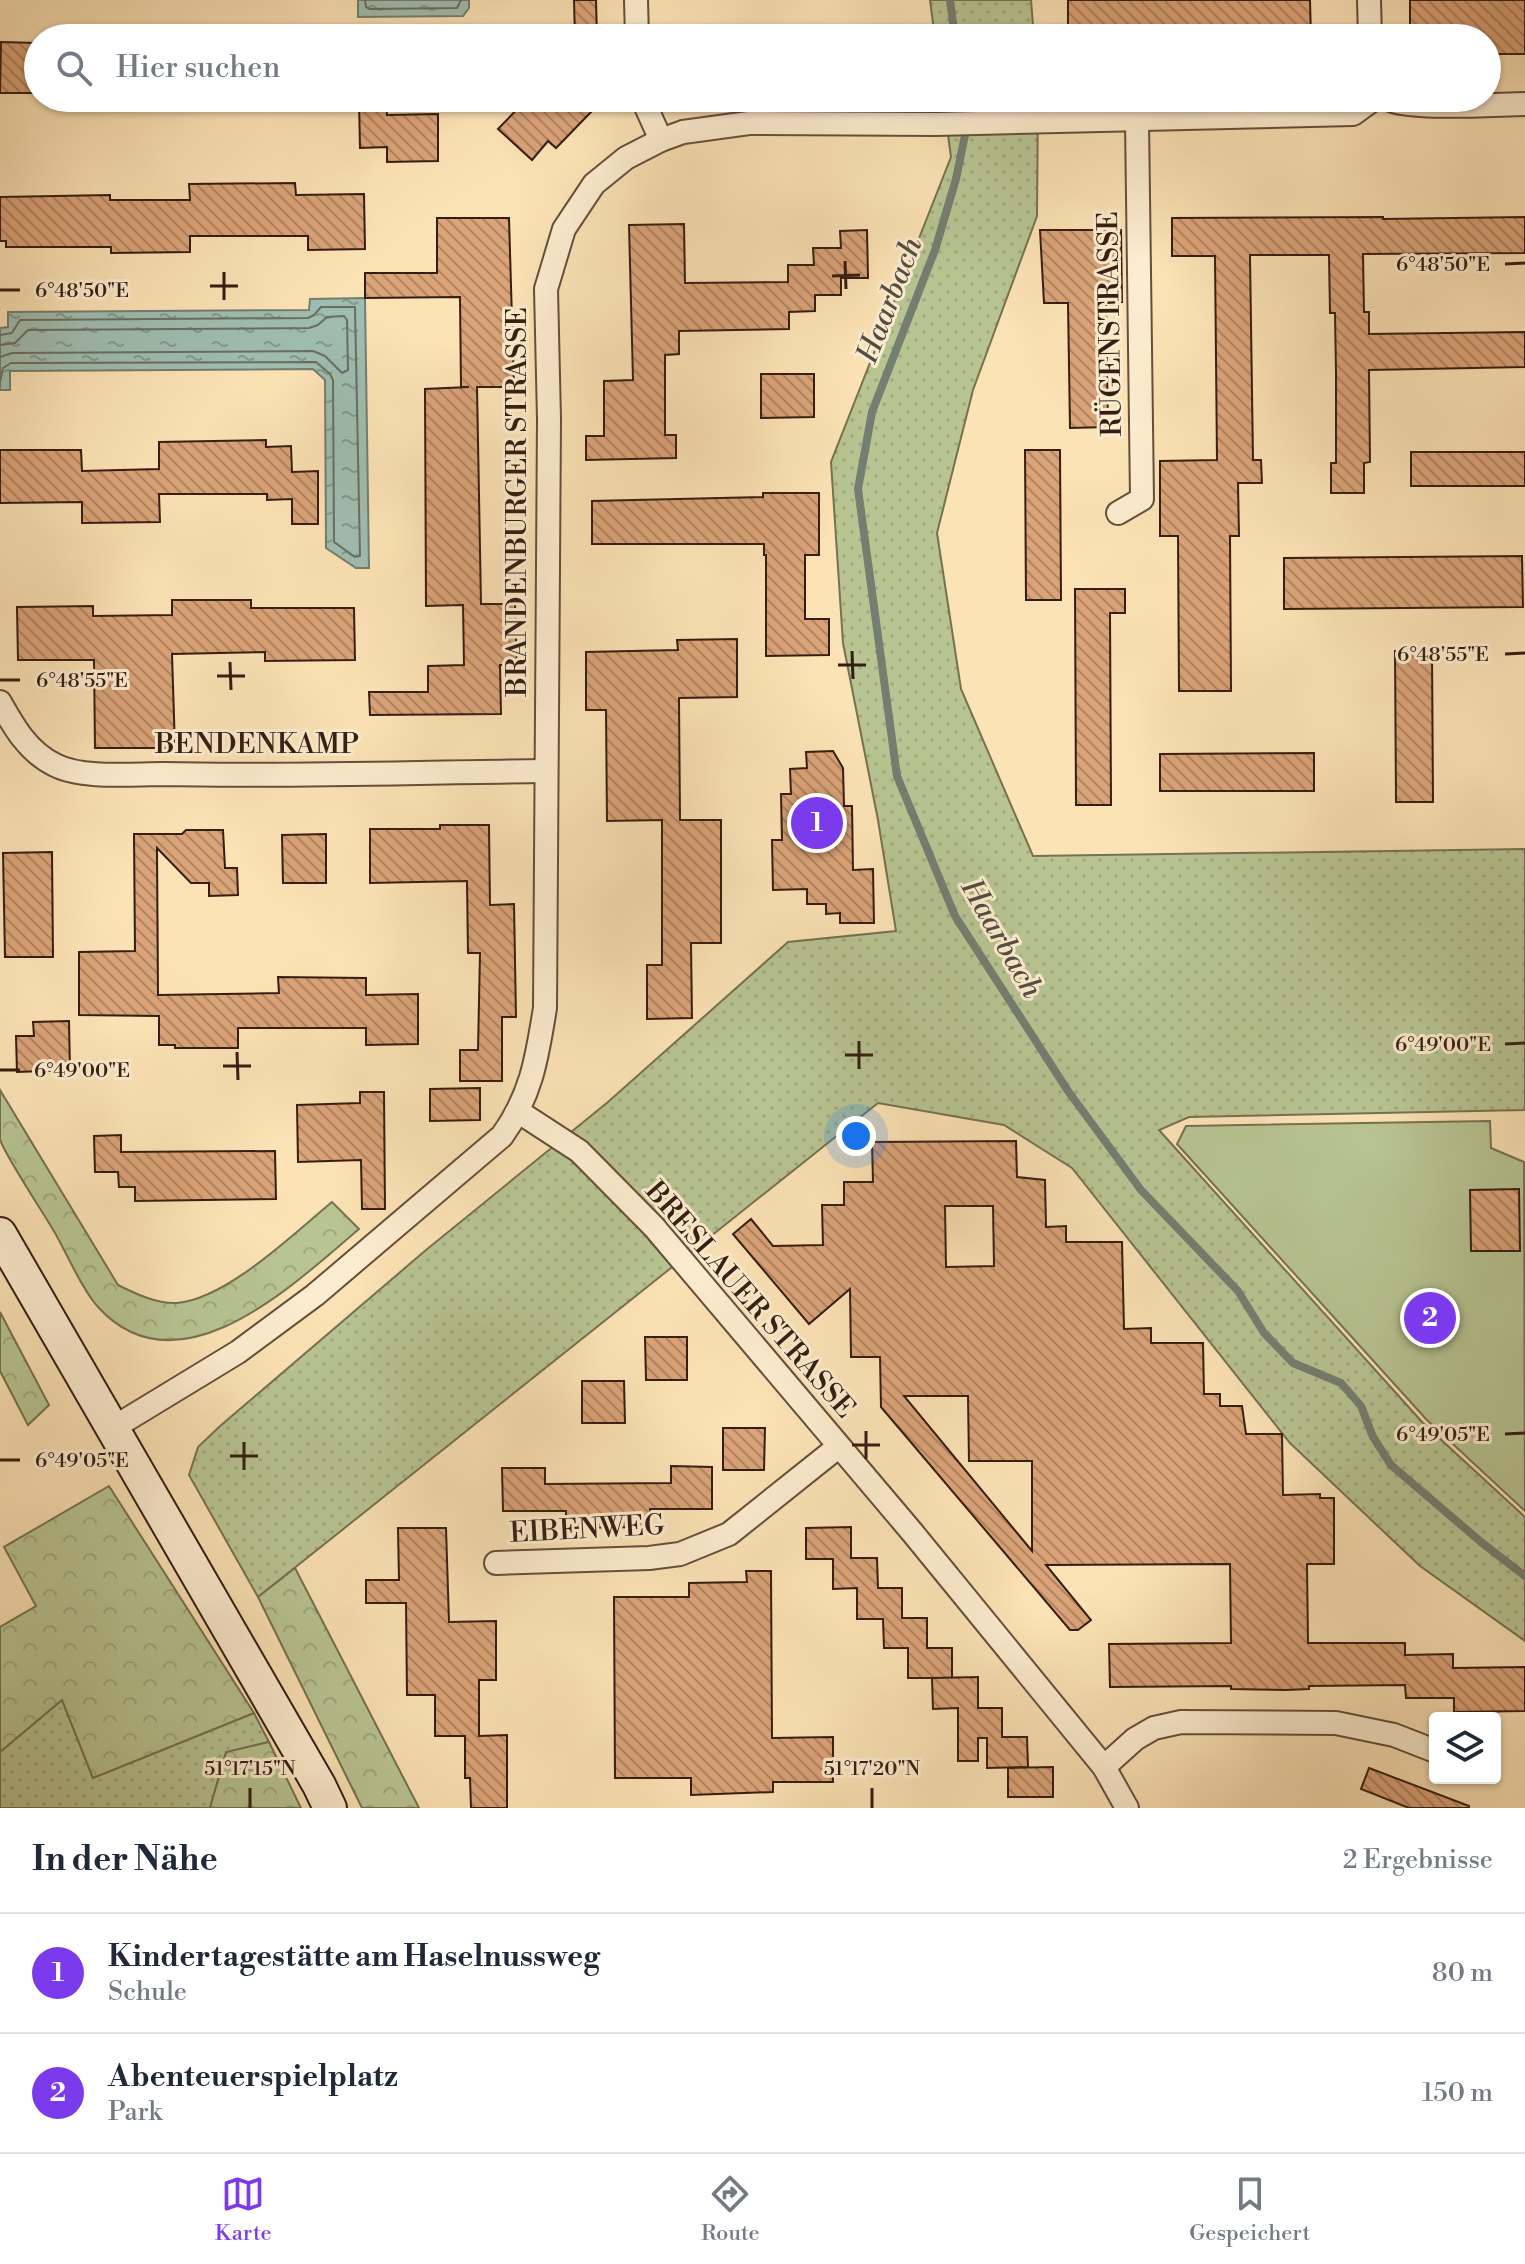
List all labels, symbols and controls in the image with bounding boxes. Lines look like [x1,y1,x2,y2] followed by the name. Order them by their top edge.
[24,24,1501,112] search box
[52,46,96,90] icon: search
[116,49,280,87] text: Hier suchen
[1090,211,1130,437] street label: RÜGENSTRASSE
[848,232,931,369] water label: Haarbach
[1396,253,1490,278] text: 6°48'50"E
[35,279,129,304] text: 6°48'50"E
[500,307,535,698] street label: BRANDENBURGER STRASSE
[1397,643,1489,668] text: 6°48'55"E
[36,669,128,694] text: 6°48'55"E
[154,727,359,762] street label: BENDENKAMP
[791,793,843,853] pin: 1
[951,871,1051,1005] water label: Haarbach
[1395,1033,1491,1058] text: 6°49'00"E
[34,1059,130,1084] text: 6°49'00"E
[836,1116,876,1156] your location
[637,1174,862,1426] street label: BRESLAUER STRASSE
[1404,1288,1456,1348] pin: 2
[1396,1423,1490,1448] text: 6°49'05"E
[35,1449,129,1474] text: 6°49'05"E
[509,1508,666,1551] street label: EIBENWEG
[1429,1712,1501,1784] map controls
[1429,1712,1501,1784] button: layers
[204,1757,296,1782] text: 51°17'15"N
[824,1757,920,1782] text: 51°17'20"N
[32,1839,218,1881] text: In der Nähe
[1343,1844,1493,1876] text: 2 Ergebnisse
[108,1938,600,1976] text: Kindertagestätte am Haselnussweg
[52,1957,64,1989] text: 1
[1432,1957,1493,1989] text: 80 m
[108,1976,187,2008] text: Schule
[108,2058,398,2096] text: Abenteuerspielplatz
[50,2077,66,2109] text: 2
[1422,2077,1493,2109] text: 150 m
[108,2096,162,2128] text: Park
[215,2172,272,2247] tab: Karte
[701,2172,760,2247] tab: Route
[1189,2172,1310,2247] tab: Gespeichert

